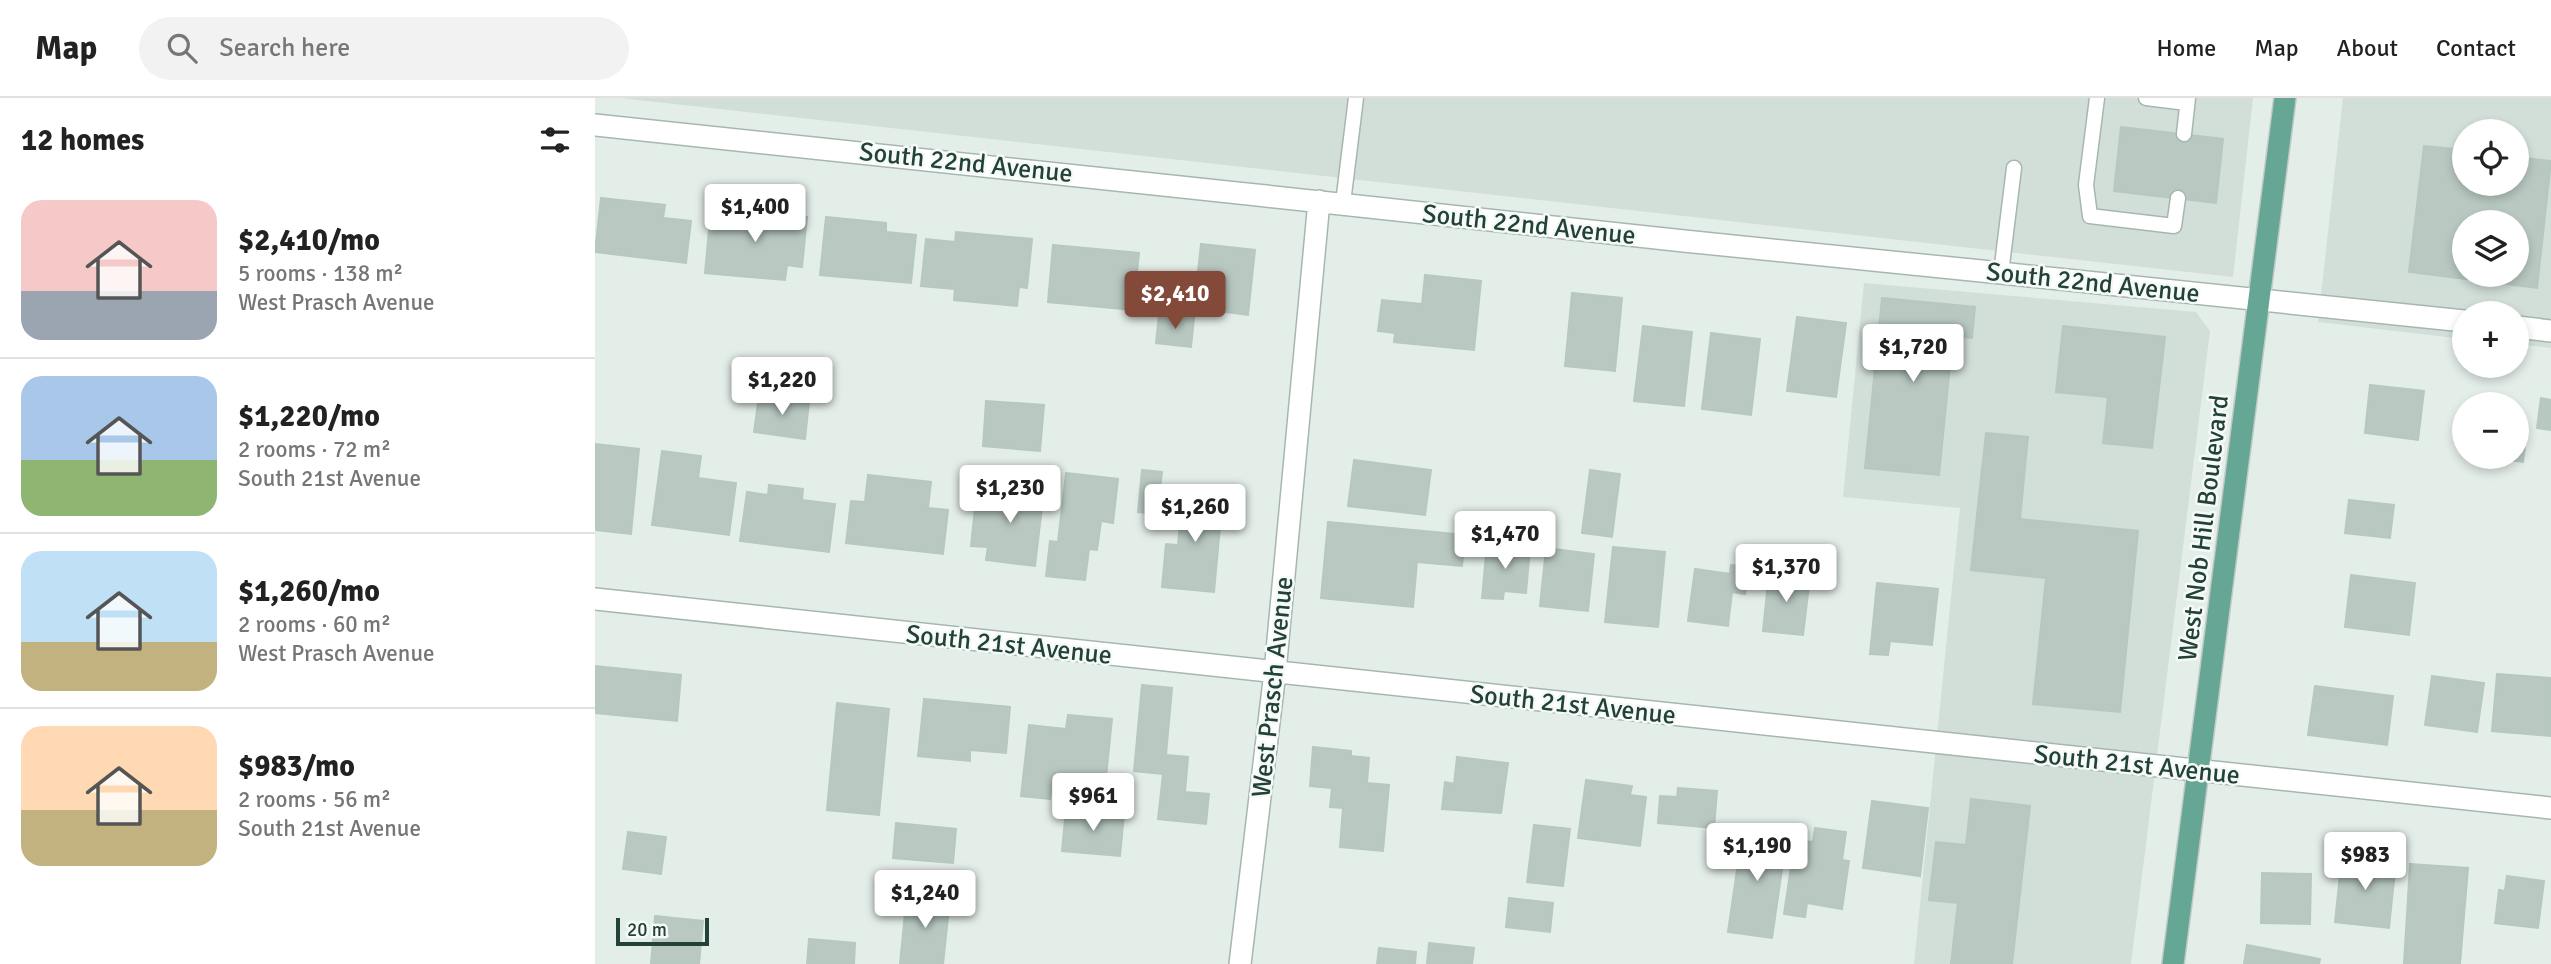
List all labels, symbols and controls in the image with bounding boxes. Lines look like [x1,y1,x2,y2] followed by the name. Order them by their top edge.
[139,17,629,80] search box
[35,28,97,69] text: Map
[163,29,201,67] icon: search
[219,32,350,64] text: Search here
[2156,33,2216,63] text: Home
[2254,33,2299,63] text: Map
[2337,33,2398,63] text: About
[2436,33,2516,63] text: Contact
[2452,119,2529,469] map controls
[2452,119,2529,196] button: locate
[536,121,574,159] icon: filters
[21,122,144,159] text: 12 homes
[858,136,1074,190] street label: South 22nd Avenue
[698,184,812,244] pin: $1,400
[721,192,789,221] text: $1,400
[1421,198,1637,252] street label: South 22nd Avenue
[2452,210,2529,287] button: layers
[238,222,380,259] text: $2,410/mo
[77,228,161,312] icon: home
[1985,256,2201,310] street label: South 22nd Avenue
[238,259,403,288] text: 5 rooms · 138 m²
[1118,272,1232,331] pin: $2,410
[1141,279,1209,308] text: $2,410
[238,288,434,317] text: West Prasch Avenue
[2452,301,2529,378] button: +
[1856,324,1970,384] pin: $1,720
[1879,332,1947,361] text: $1,720
[725,358,839,417] pin: $1,220
[748,365,816,394] text: $1,220
[2452,392,2529,469] button: −
[2172,393,2236,663] street label: West Nob Hill Boulevard
[238,398,380,435] text: $1,220/mo
[77,404,161,488] icon: home
[238,435,391,464] text: 2 rooms · 72 m²
[238,464,421,493] text: South 21st Avenue
[953,466,1067,525] pin: $1,230
[976,473,1044,502] text: $1,230
[1138,484,1252,544] pin: $1,260
[1161,492,1229,521] text: $1,260
[1448,512,1562,571] pin: $1,470
[1471,519,1539,548] text: $1,470
[1729,545,1843,604] pin: $1,370
[1752,552,1820,581] text: $1,370
[238,573,380,610] text: $1,260/mo
[1245,575,1301,799] street label: West Prasch Avenue
[77,579,161,663] icon: home
[238,610,391,639] text: 2 rooms · 60 m²
[904,618,1113,672] street label: South 21st Avenue
[238,639,434,668] text: West Prasch Avenue
[1468,678,1677,732] street label: South 21st Avenue
[2032,738,2241,792] street label: South 21st Avenue
[238,748,355,785] text: $983/mo
[77,754,161,838] icon: home
[1052,774,1134,833] pin: $961
[1068,781,1118,810] text: $961
[238,785,391,814] text: 2 rooms · 56 m²
[238,814,421,843] text: South 21st Avenue
[1700,824,1814,883] pin: $1,190
[1723,831,1791,860] text: $1,190
[2324,832,2406,892] pin: $983
[2340,840,2390,869] text: $983
[868,870,982,930] pin: $1,240
[891,878,959,907] text: $1,240
[616,915,709,947] scale bar
[627,918,667,942] text: 20 m

